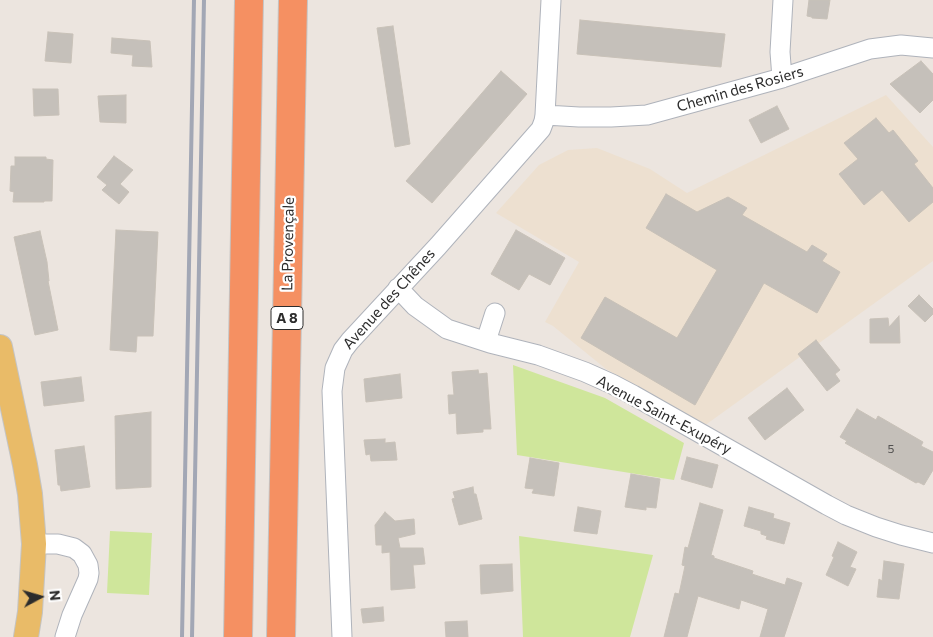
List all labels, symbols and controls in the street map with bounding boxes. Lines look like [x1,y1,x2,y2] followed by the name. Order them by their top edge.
[675,62,805,116] street label: Chemin des Rosiers
[278,197,298,291] street label: La Provençale
[339,245,439,353] street label: Avenue des Chênes
[271,306,303,330] road number: A 8
[593,372,735,458] street label: Avenue Saint-Exupéry
[888,442,894,456] house number: 5
[15,572,65,622] north arrow
[46,589,64,601] text: N

